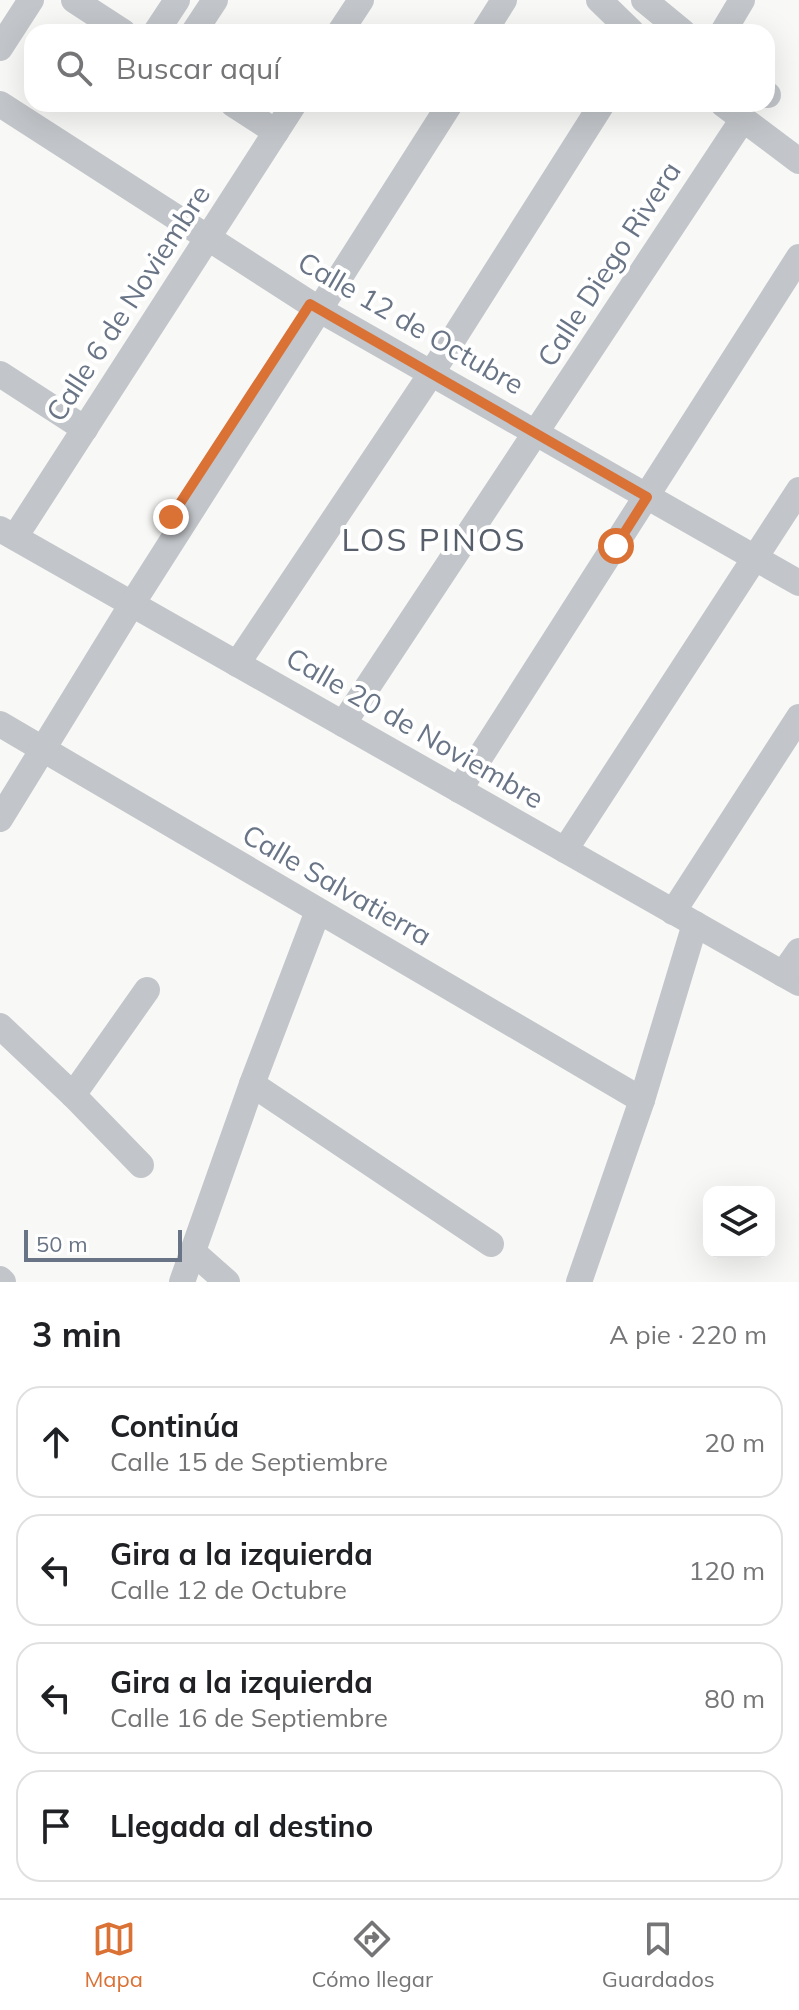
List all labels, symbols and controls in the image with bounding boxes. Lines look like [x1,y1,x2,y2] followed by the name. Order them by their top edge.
[24,24,775,112] search box
[52,46,96,90] icon: search
[116,49,281,87] text: Buscar aquí
[529,155,688,373] street label: Calle Diego Rivera
[38,178,217,428] street label: Calle 6 de Noviembre
[292,244,530,401] street label: Calle 12 de Octubre
[153,499,189,535] route end
[342,519,526,559] district label: LOS PINOS
[598,528,634,564] route start
[280,639,550,816] street label: Calle 20 de Noviembre
[237,816,438,953] street label: Calle Salvatierra
[703,1186,775,1258] map controls
[703,1186,775,1258] button: layers
[24,1226,182,1262] scale bar
[36,1230,87,1258] text: 50 m
[32,1313,122,1356] text: 3 min
[609,1318,767,1351] text: A pie · 220 m
[110,1407,239,1445] text: Continúa
[34,1420,78,1464] icon: ahead
[704,1426,765,1459] text: 20 m
[110,1445,388,1478] text: Calle 15 de Septiembre
[110,1535,373,1573] text: Gira a la izquierda
[34,1548,78,1592] icon: left
[689,1554,765,1587] text: 120 m
[110,1573,347,1606] text: Calle 12 de Octubre
[110,1663,373,1701] text: Gira a la izquierda
[34,1676,78,1720] icon: left
[704,1682,765,1715] text: 80 m
[110,1701,388,1734] text: Calle 16 de Septiembre
[34,1804,78,1848] icon: arrive
[110,1807,373,1845] text: Llegada al destino
[84,1917,143,1993] tab: Mapa
[312,1917,433,1993] tab: Cómo llegar
[602,1917,715,1993] tab: Guardados

